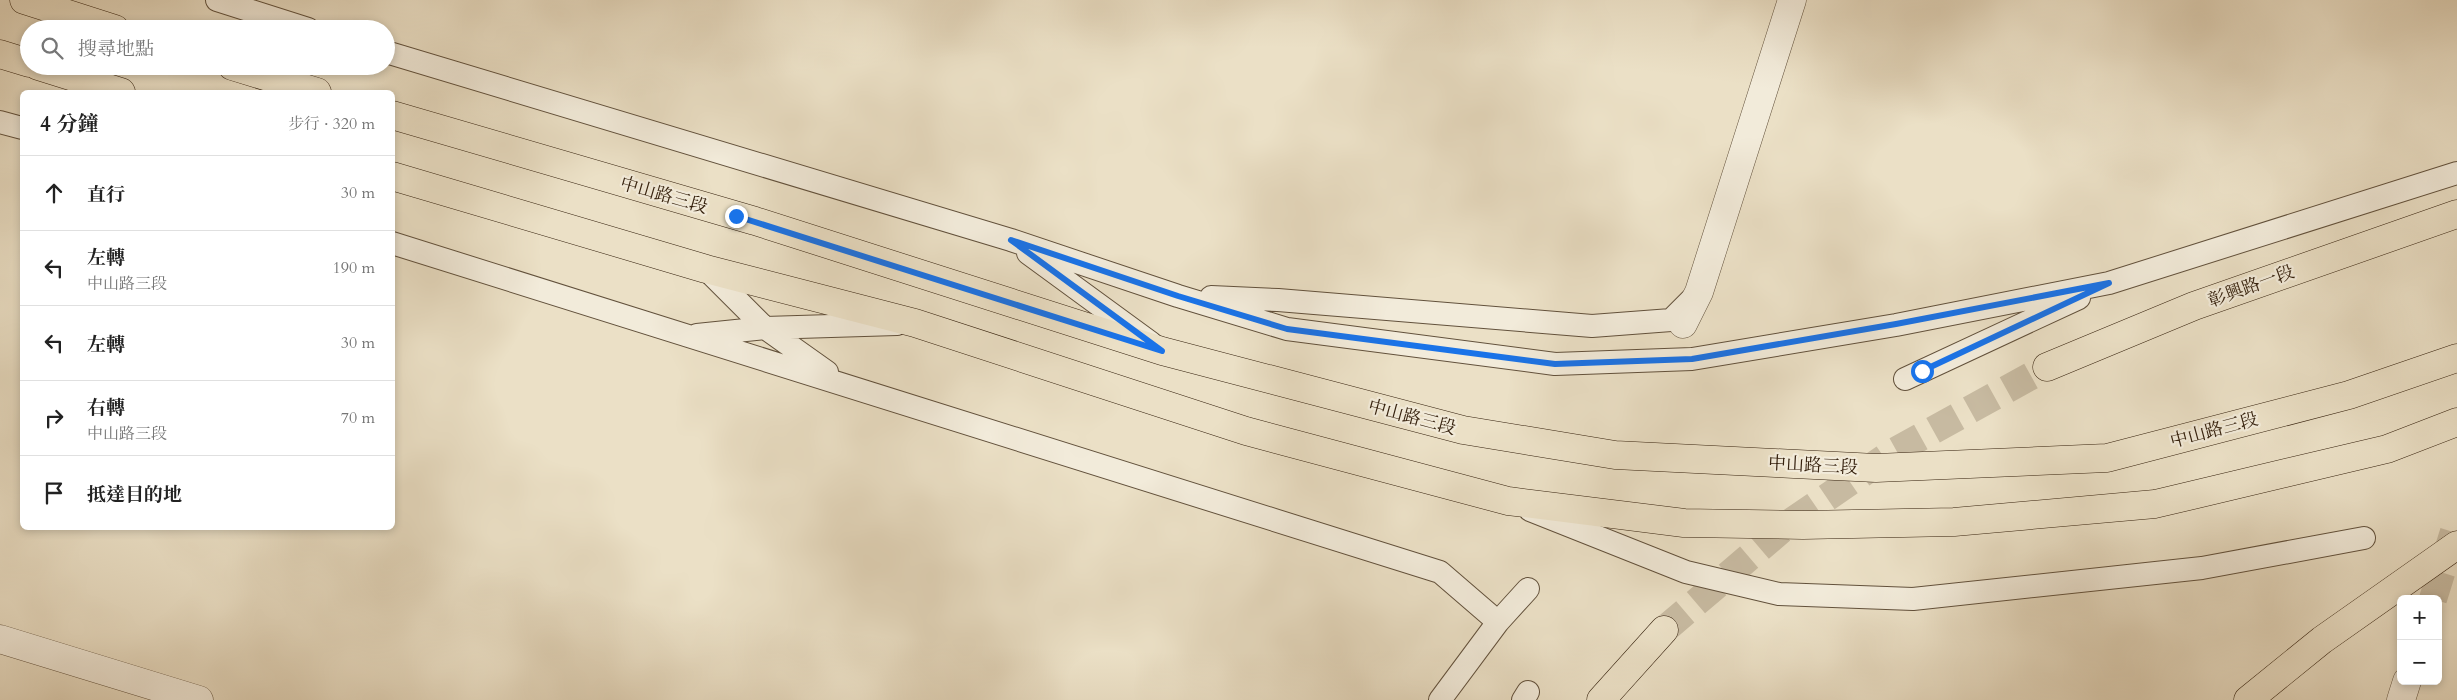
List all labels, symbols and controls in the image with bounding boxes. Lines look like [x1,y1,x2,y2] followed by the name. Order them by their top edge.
[20,20,395,75] search box
[38,34,66,62] icon: search
[78,36,154,62] text: 搜尋地點
[40,110,98,139] text: 4 分鐘
[288,113,375,135] text: 步行 · 320 m
[617,171,711,220] street label: 中山路三段
[40,179,68,207] icon: ahead
[87,182,125,208] text: 直行
[341,182,375,204] text: 30 m
[725,205,748,228] route end
[87,245,125,271] text: 左轉
[40,254,68,282] icon: left
[333,257,375,279] text: 190 m
[2205,259,2298,314] street label: 彰興路一段
[87,273,167,295] text: 中山路三段
[40,329,68,357] icon: left
[87,332,125,358] text: 左轉
[341,332,375,354] text: 30 m
[1911,360,1934,383] route start
[1365,394,1459,441] street label: 中山路三段
[87,395,125,421] text: 右轉
[40,404,68,432] icon: right
[341,407,375,429] text: 70 m
[2167,407,2261,454] street label: 中山路三段
[87,423,167,445] text: 中山路三段
[1767,451,1859,480] street label: 中山路三段
[40,479,68,507] icon: arrive
[87,482,182,508] text: 抵達目的地
[2397,595,2442,685] map controls
[2397,595,2442,640] button: +
[2397,640,2442,685] button: −

